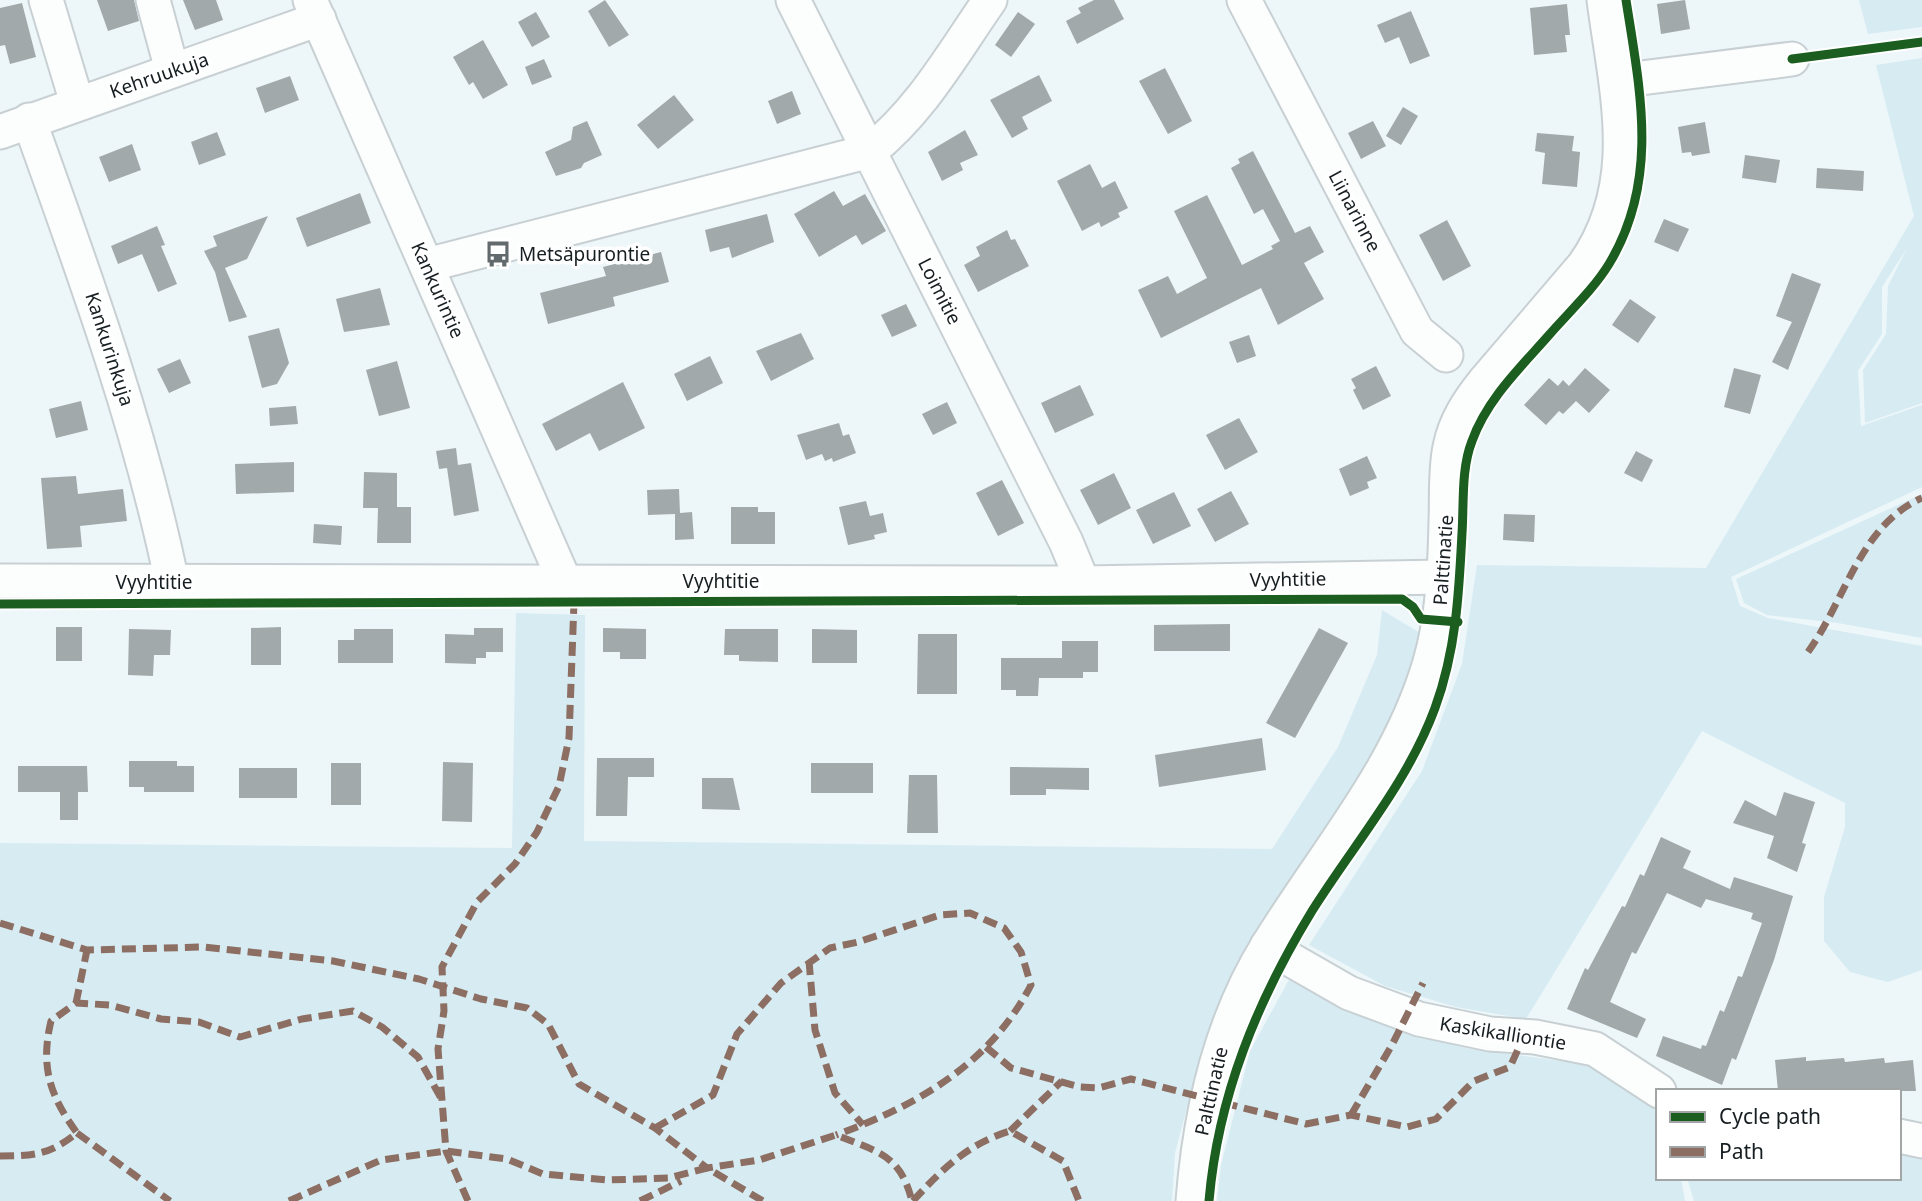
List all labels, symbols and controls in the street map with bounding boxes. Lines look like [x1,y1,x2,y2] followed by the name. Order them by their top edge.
[106,46,212,104] street label: Kehruukuja
[1323,166,1387,256] street label: Liinarinne
[405,238,471,342] street label: Kankurintie
[483,239,513,269] bus stop icon: Metsäpurontie
[519,241,650,267] place label: Metsäpurontie
[912,253,968,329] street label: Loimitie
[79,289,141,409] street label: Kankurinkuja
[1427,514,1459,606] street label: Palttinatie
[1249,565,1327,593] street label: Vyyhtitie
[683,568,759,594] street label: Vyyhtitie
[116,569,192,595] street label: Vyyhtitie
[1438,1010,1568,1056] street label: Kaskikalliontie
[1188,1044,1234,1138] street label: Palttinatie
[1656,1089,1901,1180] legend
[1719,1102,1821,1130] text: Cycle path
[1719,1137,1764,1165] text: Path

